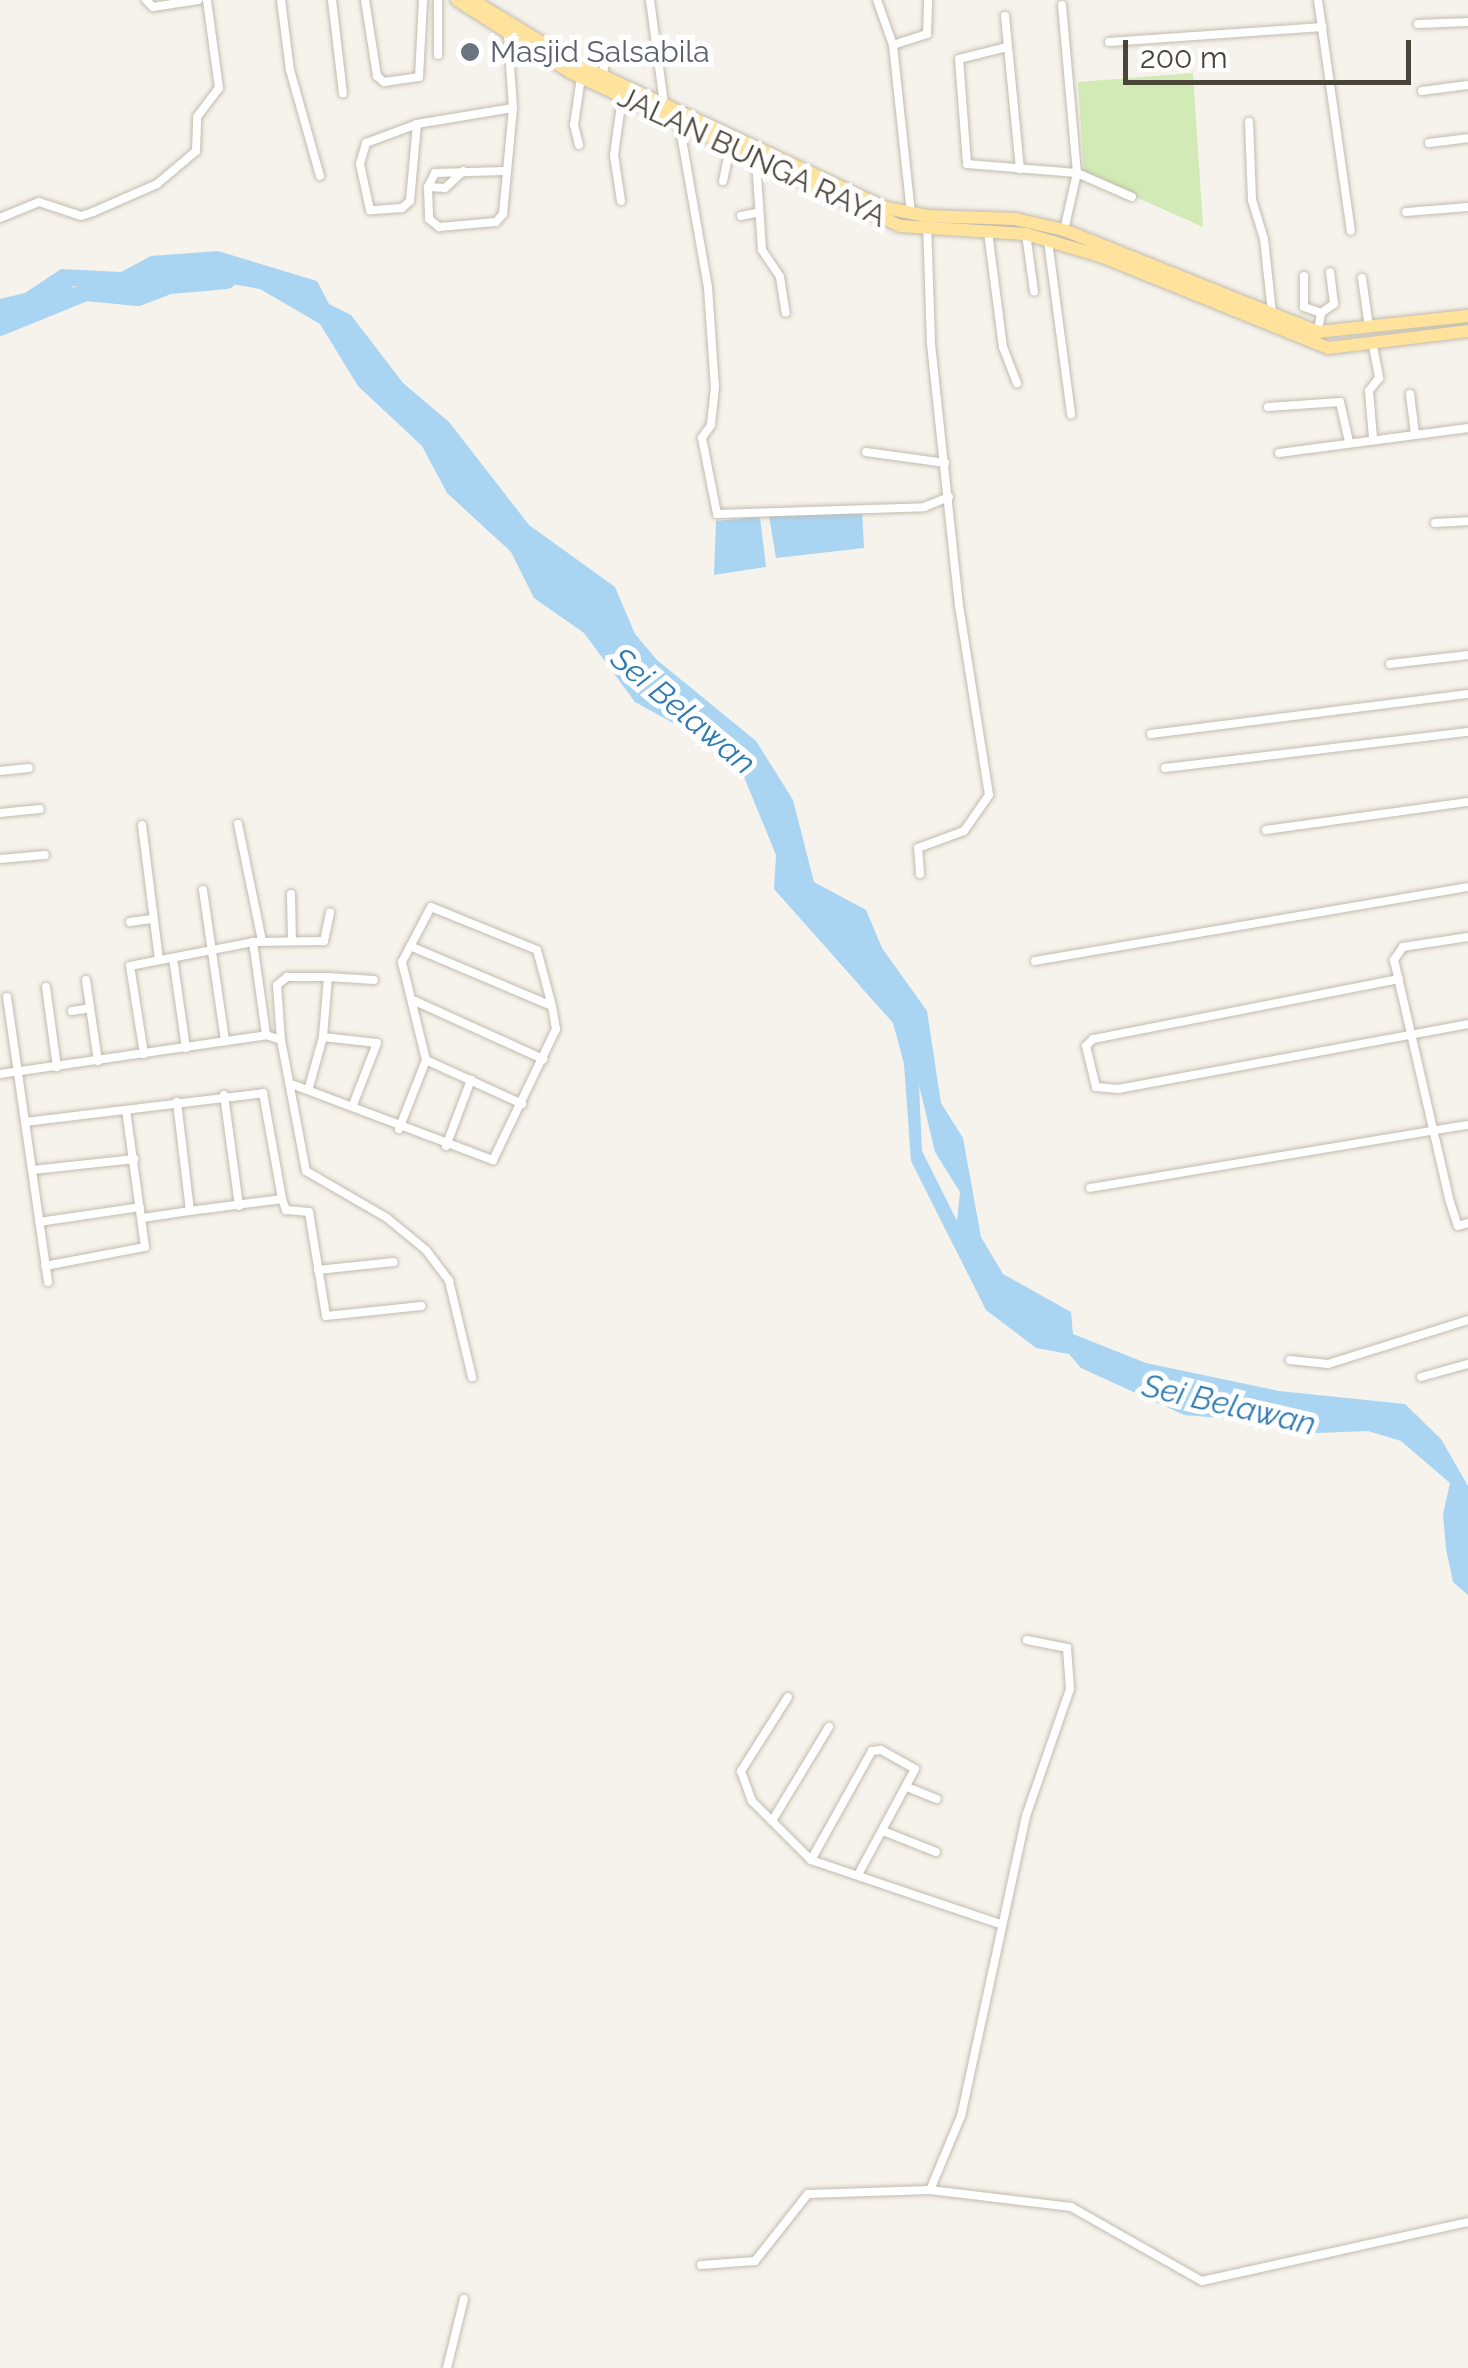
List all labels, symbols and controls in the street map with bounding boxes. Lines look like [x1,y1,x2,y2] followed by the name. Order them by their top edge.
[1128,20,1416,82] scale bar
[490,34,710,70] place label: Masjid Salsabila
[1140,40,1228,75] text: 200 m
[459,41,481,63] marker: Masjid Salsabila
[612,79,892,235] street label: JALAN BUNGA RAYA
[603,639,763,783] water label: Sei Belawan
[1139,1366,1319,1444] water label: Sei Belawan

